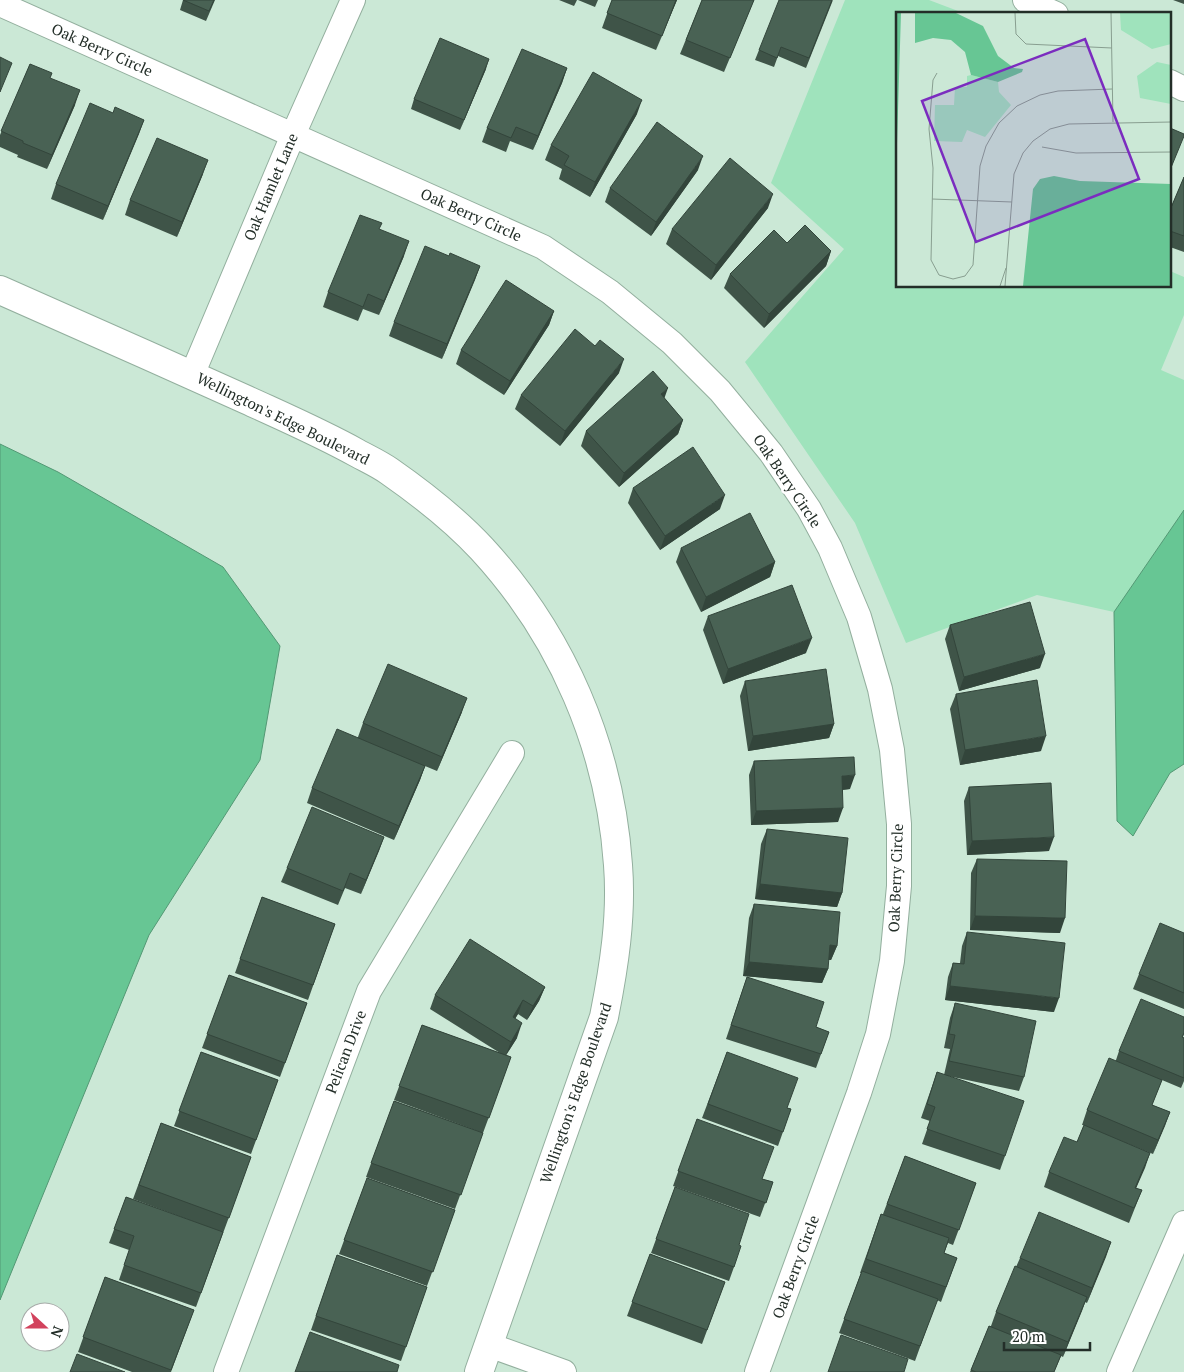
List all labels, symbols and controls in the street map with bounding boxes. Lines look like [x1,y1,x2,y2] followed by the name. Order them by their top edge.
[896,12,1172,288] inset map
[49,18,156,80] street label: Oak Berry Circle
[238,130,302,243] street label: Oak Hamlet Lane
[418,183,525,245] street label: Oak Berry Circle
[194,367,373,469] street label: Wellington's Edge Boulevard
[749,430,827,531] street label: Oak Berry Circle
[883,823,907,933] street label: Oak Berry Circle
[535,1000,615,1186] street label: Wellington's Edge Boulevard
[320,1007,370,1096] street label: Pelican Drive
[767,1212,823,1321] street label: Oak Berry Circle
[20,1302,70,1352] north arrow
[1004,1320,1090,1352] scale bar
[47,1323,68,1341] text: N
[1012,1326,1045,1346] text: 20 m

